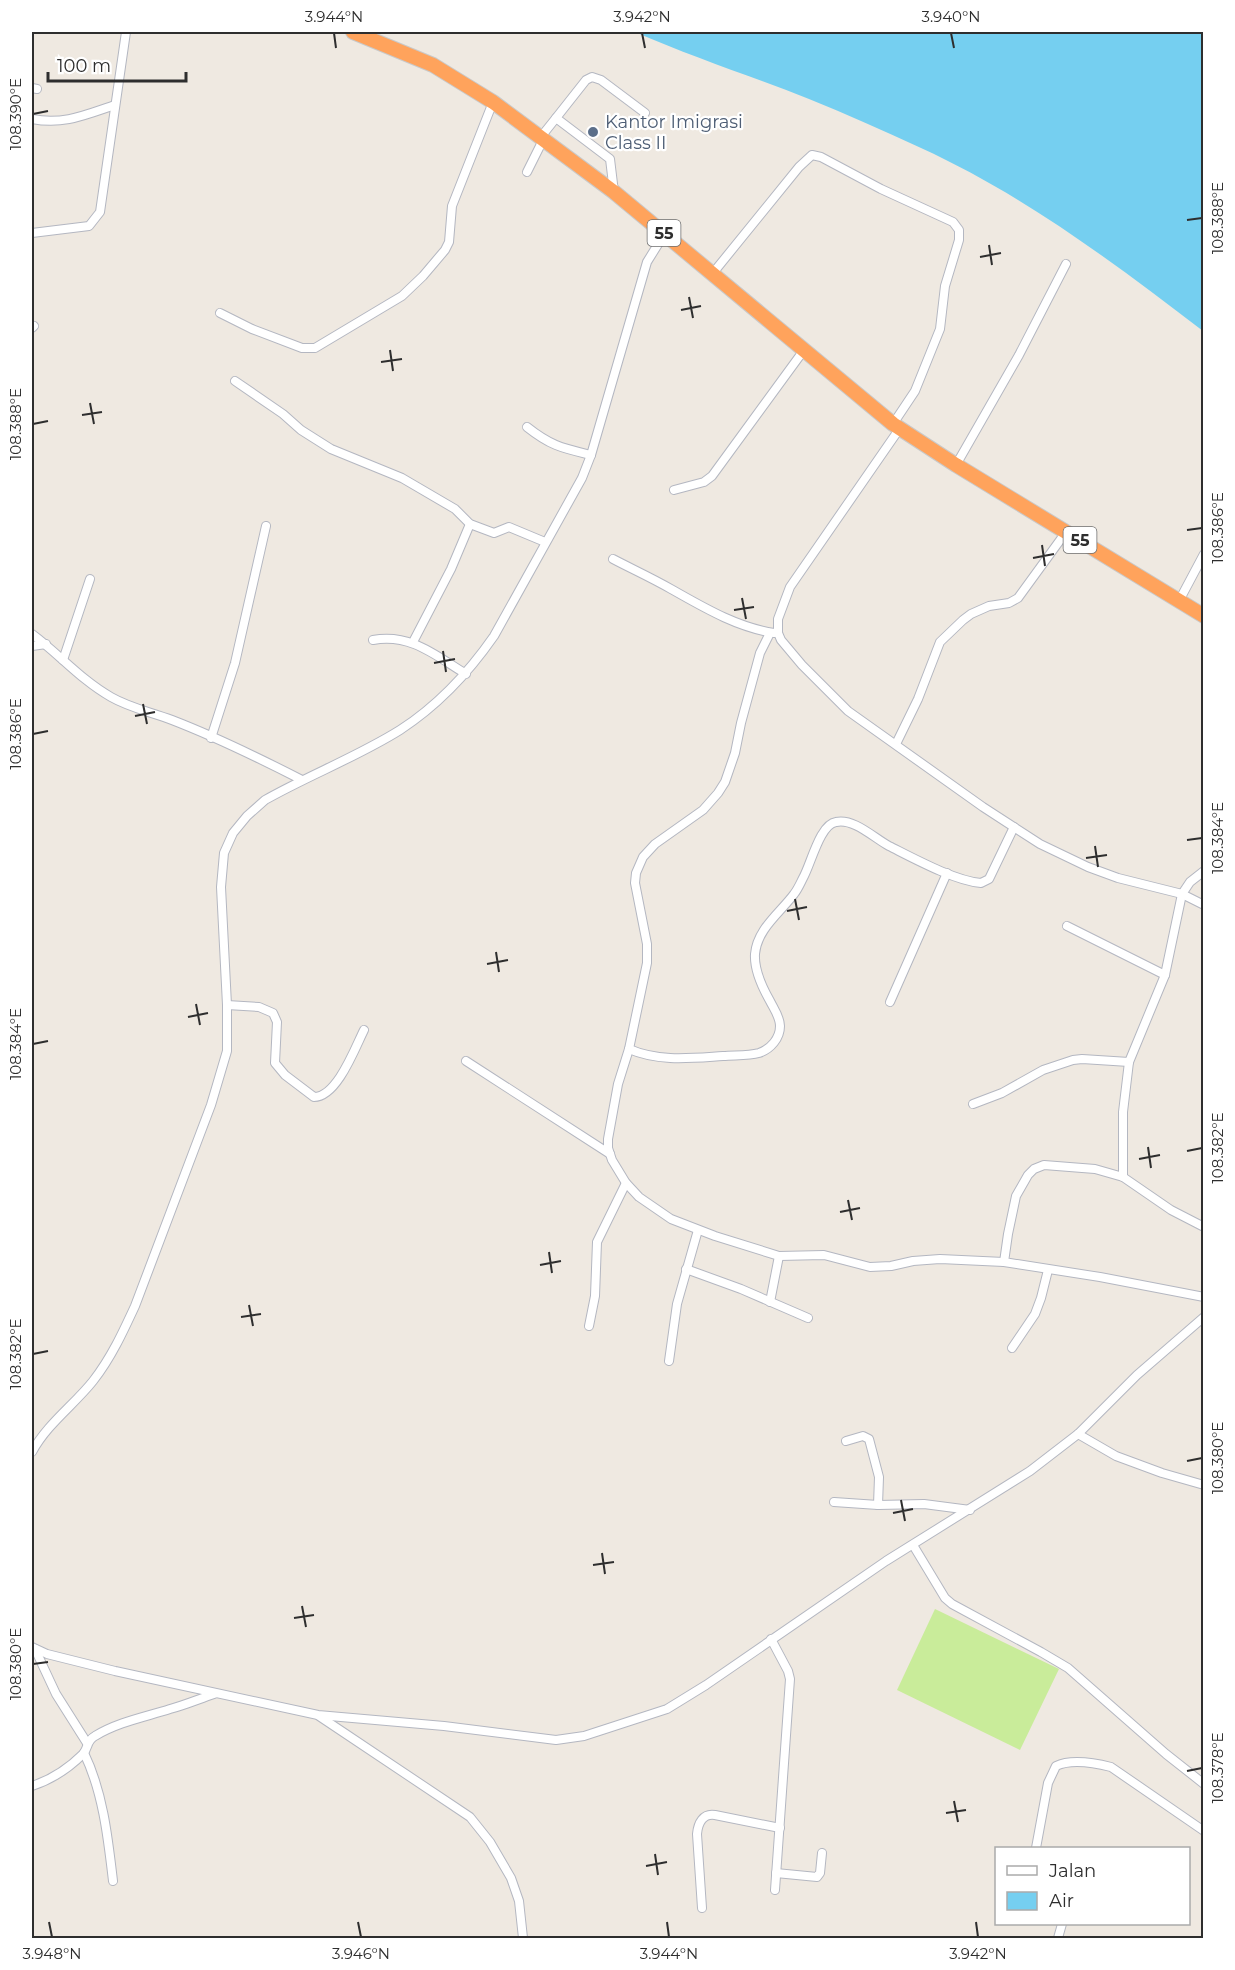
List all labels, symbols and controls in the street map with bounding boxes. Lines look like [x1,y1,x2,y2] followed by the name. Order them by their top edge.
[305,7,363,26] text: 3.944°N
[613,7,671,26] text: 3.942°N
[921,7,981,26] text: 3.940°N
[48,45,186,83] scale bar
[57,55,111,77] text: 100 m
[6,78,25,150] text: 108.390°E
[605,111,743,154] place label: Kantor Imigrasi Class II
[586,125,600,139] marker: Kantor Imigrasi Class II
[1208,182,1227,254] text: 108.388°E
[648,220,680,246] road number: 55
[6,388,25,460] text: 108.388°E
[1208,492,1227,564] text: 108.386°E
[1064,527,1096,553] road number: 55
[6,698,25,770] text: 108.386°E
[1208,802,1227,874] text: 108.384°E
[6,1008,25,1080] text: 108.384°E
[1208,1112,1227,1184] text: 108.382°E
[6,1318,25,1390] text: 108.382°E
[1208,1422,1227,1494] text: 108.380°E
[6,1628,25,1700] text: 108.380°E
[1208,1732,1227,1804] text: 108.378°E
[995,1847,1190,1925] legend
[1048,1860,1096,1882] text: Jalan
[1049,1890,1074,1912] text: Air
[23,1944,81,1963] text: 3.948°N
[332,1944,390,1963] text: 3.946°N
[640,1944,698,1963] text: 3.944°N
[949,1944,1007,1963] text: 3.942°N

